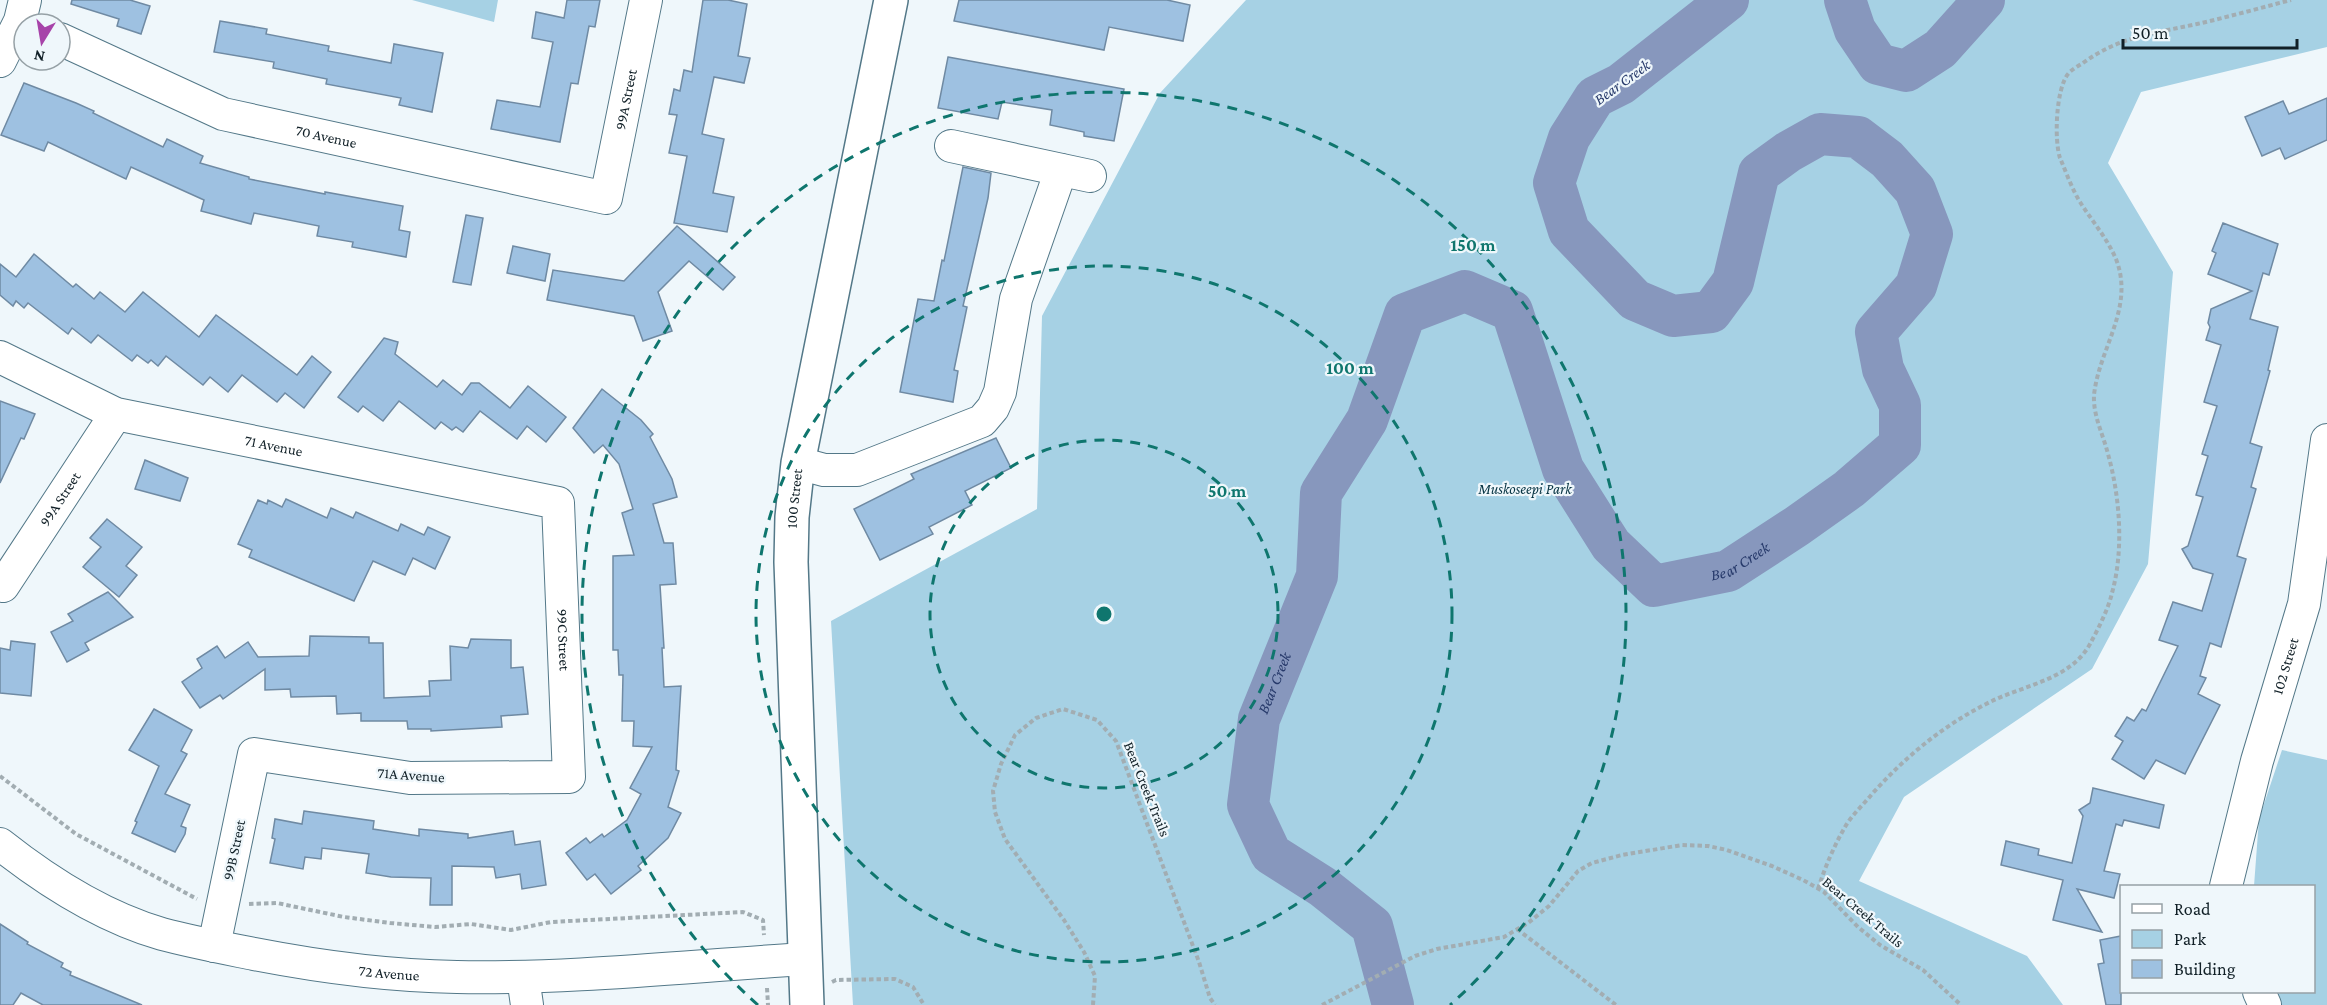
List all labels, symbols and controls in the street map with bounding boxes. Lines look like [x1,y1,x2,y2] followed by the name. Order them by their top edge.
[12,12,72,72] north arrow
[2123,12,2297,50] scale bar
[2132,23,2169,43] text: 50 m
[32,47,46,66] text: N
[1591,55,1654,108] water label: Bear Creek
[612,67,640,131] street label: 99A Street
[294,122,359,151] street label: 70 Avenue
[1450,235,1496,255] text: 150 m
[1326,358,1374,378] text: 100 m
[243,432,304,459] street label: 71 Avenue
[784,467,805,528] street label: 100 Street
[36,468,84,529] street label: 99A Street
[1208,481,1247,501] text: 50 m
[1477,481,1573,498] park label: Muskoseepi Park
[1709,538,1773,583] water label: Bear Creek
[1094,604,1114,624] centre of rings
[554,608,573,672] street label: 99C Street
[2269,635,2302,696] street label: 102 Street
[1254,649,1294,716] water label: Bear Creek
[1121,739,1173,839] street label: Bear Creek Trails
[377,765,446,785] street label: 71A Avenue
[220,817,248,882] street label: 99B Street
[1819,873,1907,951] street label: Bear Creek Trails
[2120,885,2315,993] legend
[2174,899,2211,919] text: Road
[2174,929,2206,949] text: Park
[2174,959,2236,979] text: Building
[358,962,420,984] street label: 72 Avenue

